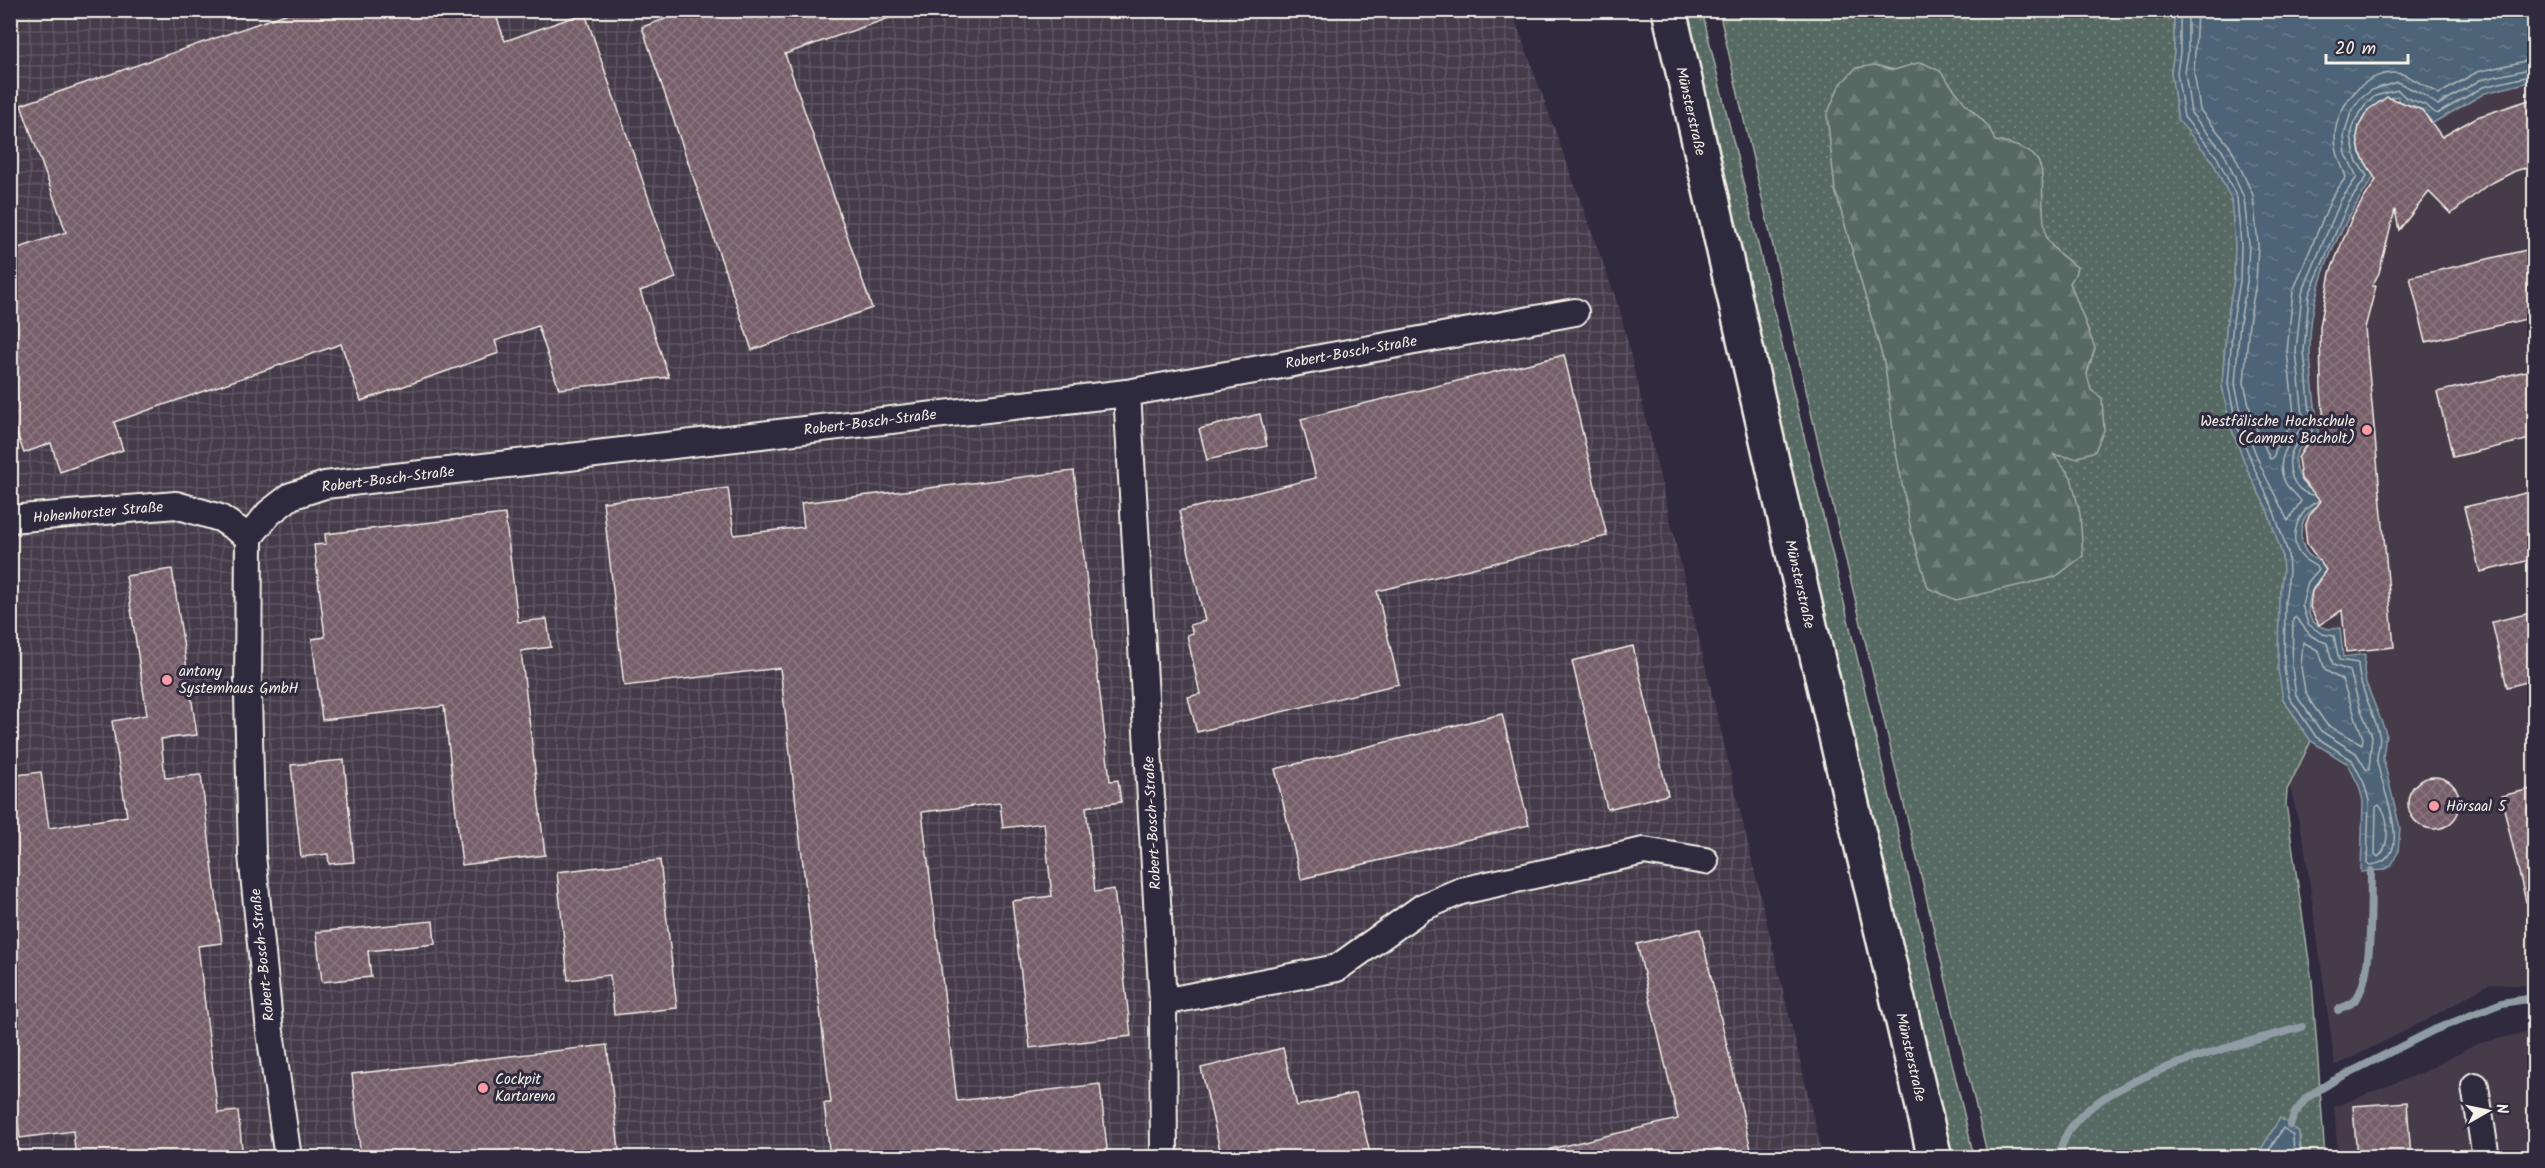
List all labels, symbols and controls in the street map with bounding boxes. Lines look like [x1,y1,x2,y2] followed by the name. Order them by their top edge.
[2326,27,2408,65] scale bar
[2335,35,2376,64] text: 20 m
[1668,64,1712,158] street label: Münsterstraße
[1283,330,1419,376] street label: Robert-Bosch-Straße
[802,403,938,443] street label: Robert-Bosch-Straße
[2200,410,2355,451] place label: Westfälische Hochschule (Campus Bocholt)
[2360,423,2374,437] marker: Westfälische Hochschule (Campus Bocholt)
[320,460,456,500] street label: Robert-Bosch-Straße
[32,495,164,531] street label: Hohenhorster Straße
[1777,537,1821,631] street label: Münsterstraße
[179,660,299,701] place label: antony Systemhaus GmbH
[160,673,174,687] marker: antony Systemhaus GmbH
[1138,755,1168,890] street label: Robert-Bosch-Straße
[2446,795,2507,819] place label: Hörsaal 5
[2427,799,2441,813] marker: Hörsaal 5
[244,887,282,1023] street label: Robert-Bosch-Straße
[1888,1010,1932,1104] street label: Münsterstraße
[495,1068,555,1109] place label: Cockpit Kartarena
[476,1081,490,1095] marker: Cockpit Kartarena
[2458,1081,2518,1141] north arrow
[2488,1102,2514,1116] text: N

